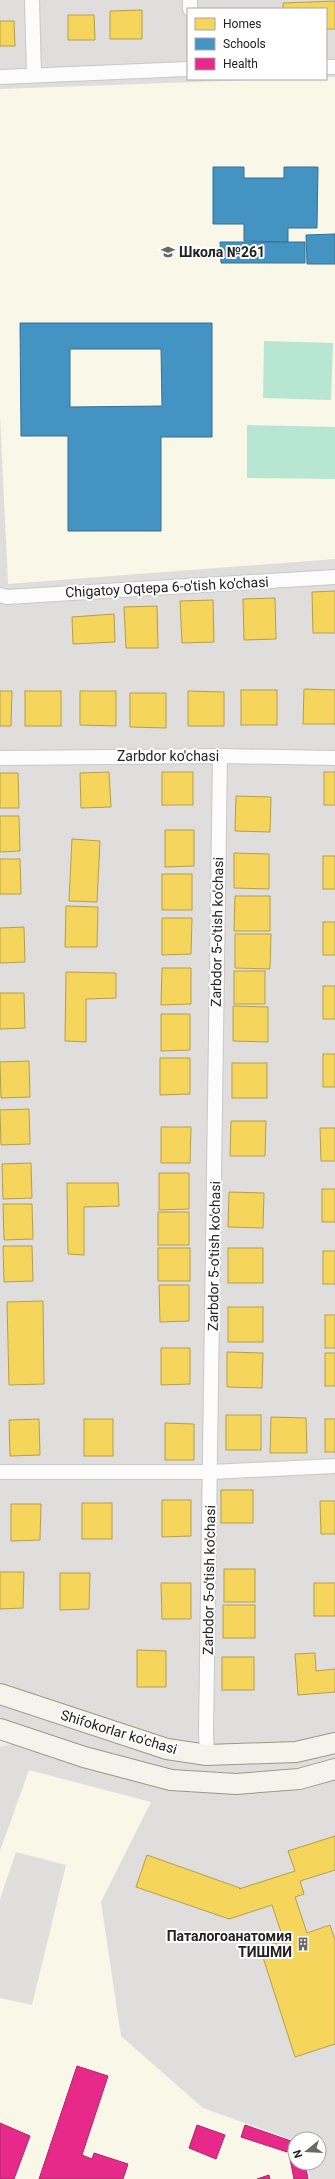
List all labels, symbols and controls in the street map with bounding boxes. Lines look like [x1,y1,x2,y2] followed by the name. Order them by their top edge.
[187,8,327,80] legend
[223,17,261,31] text: Homes
[223,37,266,51] text: Schools
[223,57,258,71] text: Health
[160,244,176,260] school or university icon: Школа №261
[179,244,265,260] place label: Школа №261
[65,574,269,600] street label: Chigatoy Oqtepa 6-o'tish ko'chasi
[117,748,219,764] street label: Zarbdor ko'chasi
[208,857,226,1007] street label: Zarbdor 5-o'tish ko'chasi
[205,1181,223,1331] street label: Zarbdor 5-o'tish ko'chasi
[200,1505,218,1655] street label: Zarbdor 5-o'tish ko'chasi
[59,1707,179,1757] street label: Shifokorlar ko'chasi
[167,1928,292,1960] place label: Паталогоанатомия ТИШМИ
[295,1936,311,1952] building icon: Паталогоанатомия ТИШМИ
[287,2131,327,2171] north arrow
[291,2148,305,2160] text: N

